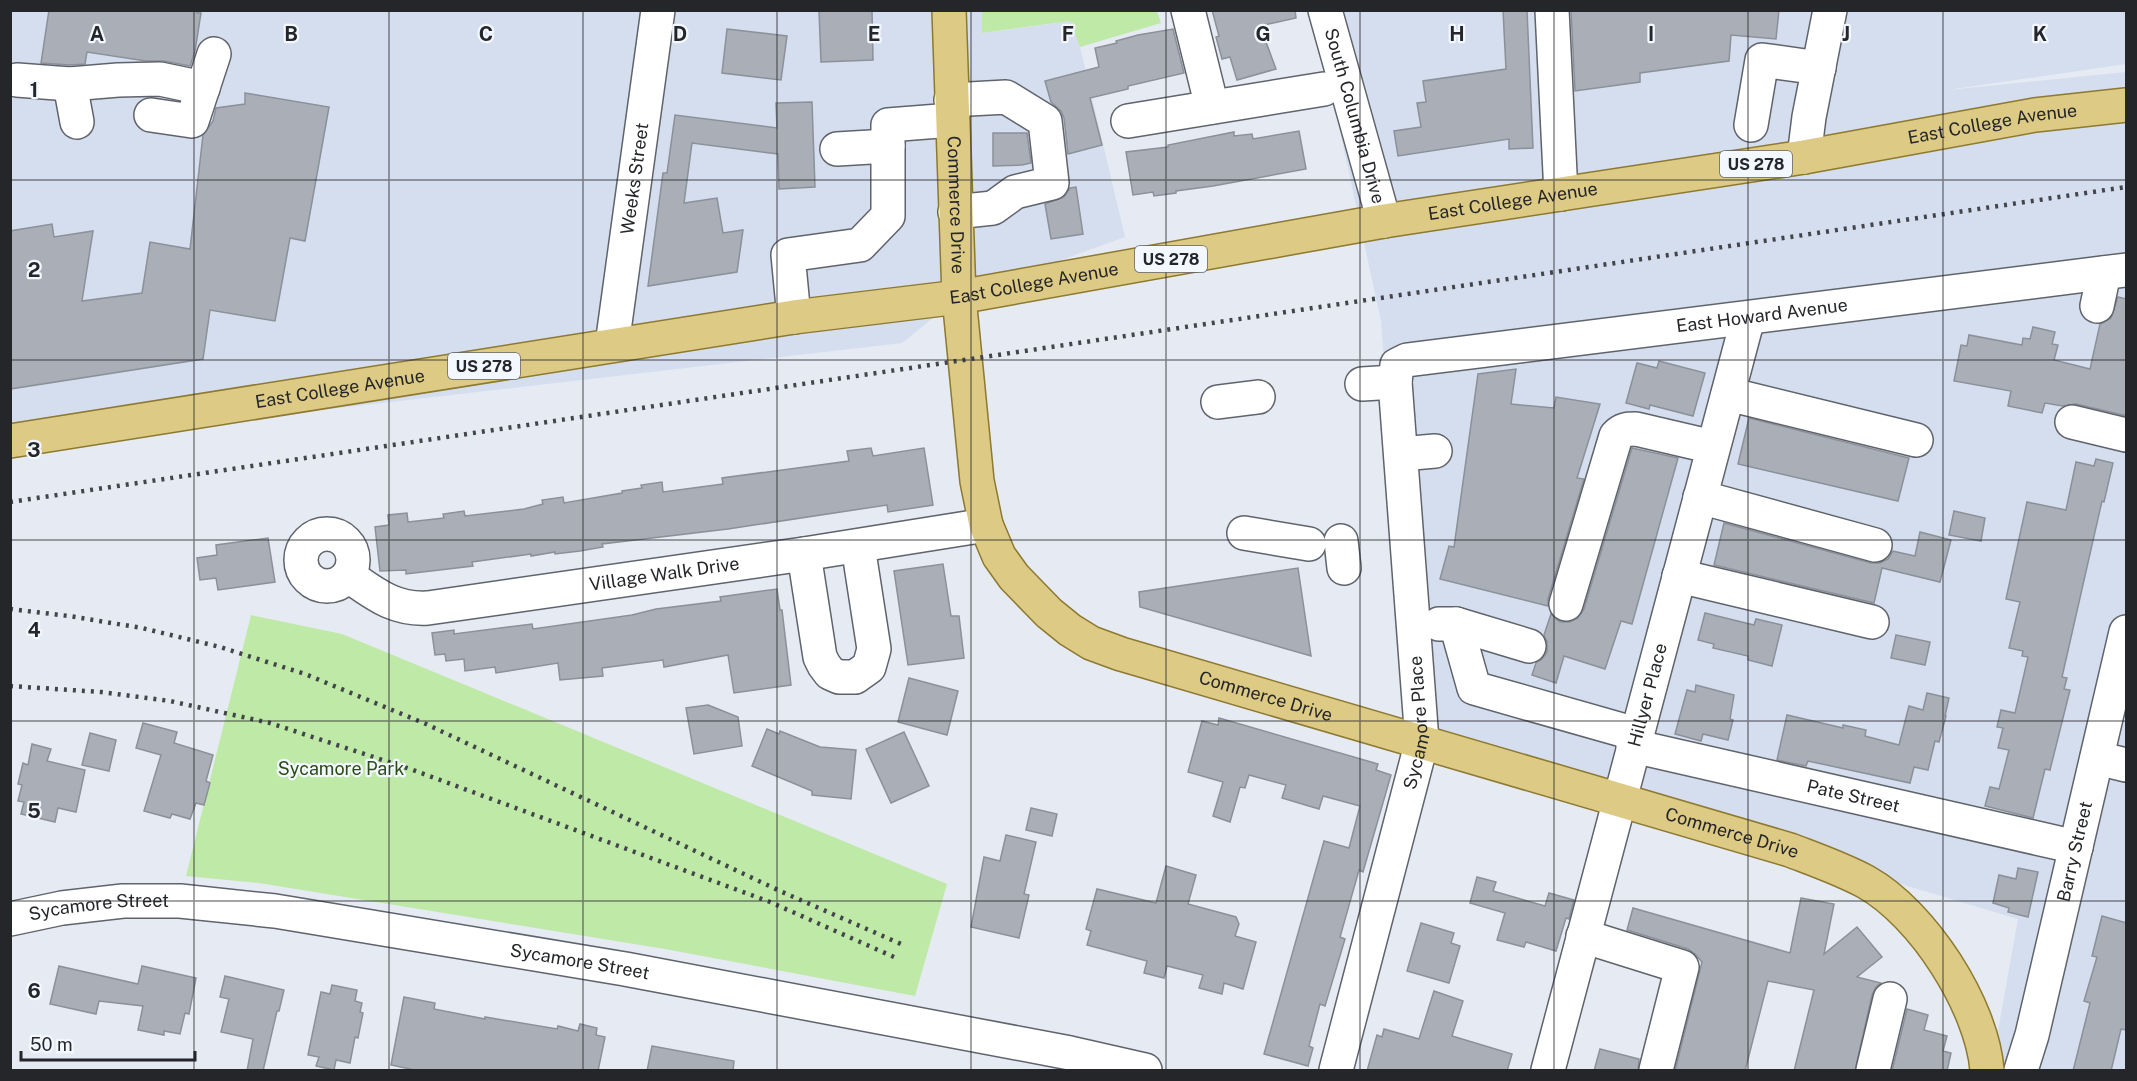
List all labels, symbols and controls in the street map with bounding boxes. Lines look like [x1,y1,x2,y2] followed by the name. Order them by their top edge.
[90,22,104,46] text: A
[284,22,298,46] text: B
[479,22,493,46] text: C
[673,22,687,46] text: D
[868,22,880,46] text: E
[1062,22,1074,46] text: F
[1255,22,1271,46] text: G
[1449,22,1465,46] text: H
[1648,22,1654,46] text: I
[1842,22,1850,46] text: J
[2033,22,2047,46] text: K
[1321,26,1390,206] street label: South Columbia Drive
[30,78,38,102] text: 1
[1906,99,2078,148] street label: East College Avenue
[616,121,652,236] street label: Weeks Street
[943,135,969,274] street label: Commerce Drive
[1720,151,1792,177] road number: US 278
[1426,178,1599,224] street label: East College Avenue
[1135,246,1207,272] road number: US 278
[28,258,40,282] text: 2
[948,258,1120,308] street label: East College Avenue
[1675,294,1849,336] street label: East Howard Avenue
[448,353,520,379] road number: US 278
[254,365,426,412] street label: East College Avenue
[27,438,41,462] text: 3
[588,552,741,595] street label: Village Walk Drive
[27,618,41,642] text: 4
[1623,641,1671,749] street label: Hillyer Place
[1399,655,1434,792] street label: Sycamore Place
[1197,666,1335,725] street label: Commerce Drive
[278,758,404,779] park label: Sycamore Park
[1805,775,1902,817] street label: Pate Street
[27,799,41,823] text: 5
[2052,799,2096,904] street label: Barry Street
[1663,803,1802,862] street label: Commerce Drive
[27,889,169,925] street label: Sycamore Street
[509,939,651,983] street label: Sycamore Street
[27,979,41,1003] text: 6
[21,1024,195,1062] scale bar
[30,1034,73,1055] text: 50 m

